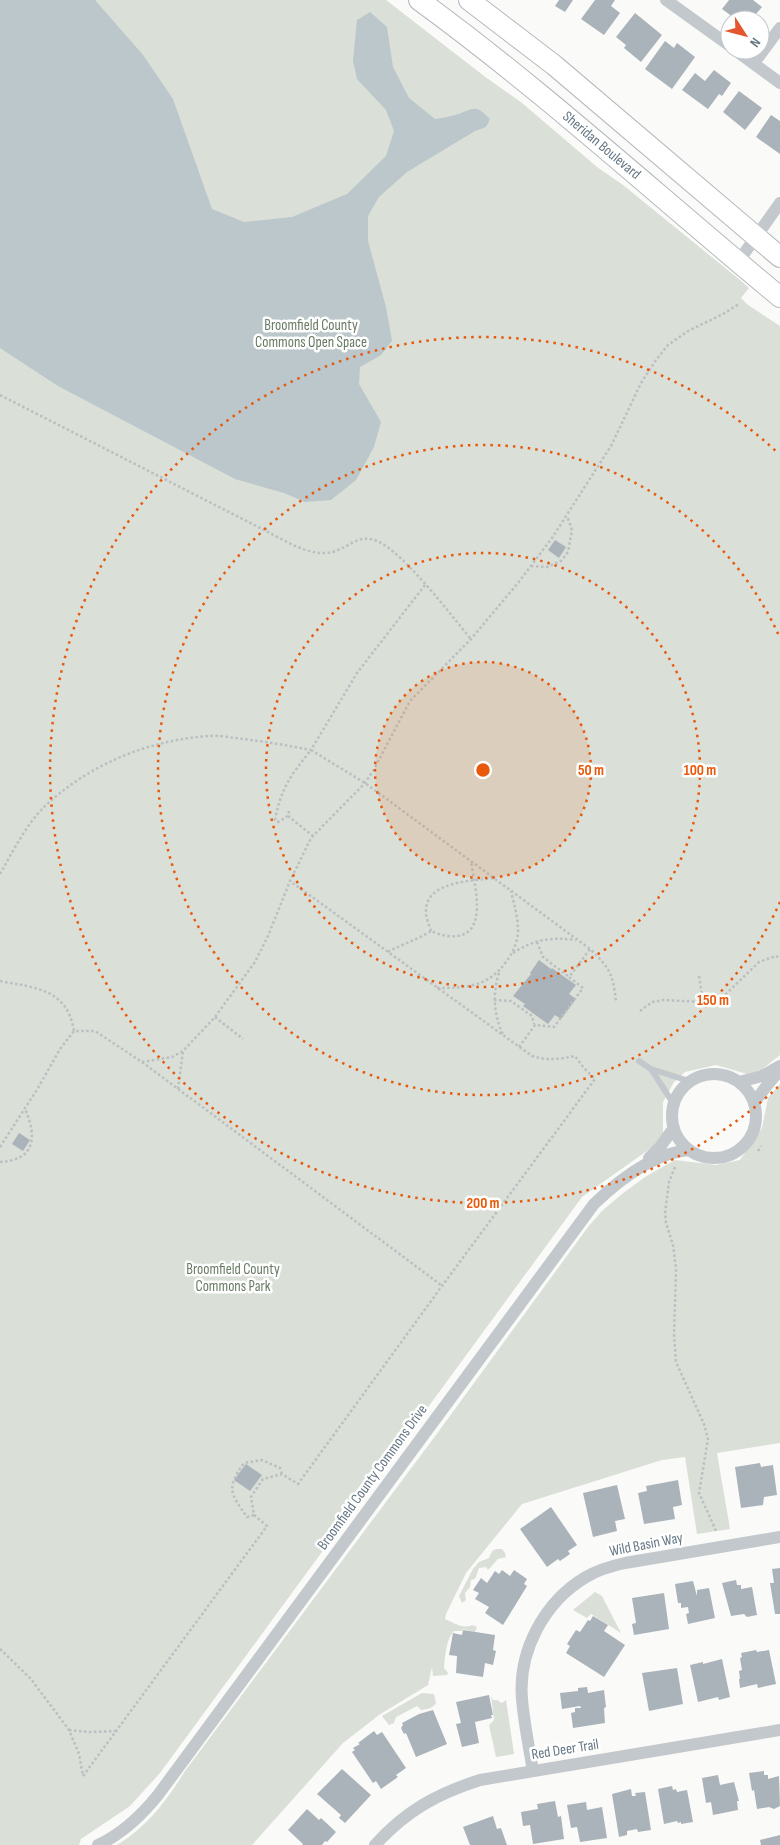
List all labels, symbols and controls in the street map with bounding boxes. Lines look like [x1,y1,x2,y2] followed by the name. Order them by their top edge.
[720,10,770,60] north arrow
[746,34,764,50] text: N
[559,107,645,184] street label: Sheridan Boulevard
[255,316,367,352] park label: Broomfield County Commons Open Space
[474,761,492,779] centre of rings
[578,761,604,780] text: 50 m
[684,761,716,780] text: 100 m
[697,991,729,1010] text: 150 m
[466,1194,500,1213] text: 200 m
[186,1260,280,1296] park label: Broomfield County Commons Park
[313,1401,432,1554] street label: Broomfield County Commons Drive
[608,1528,685,1561] street label: Wild Basin Way
[530,1735,600,1764] street label: Red Deer Trail

